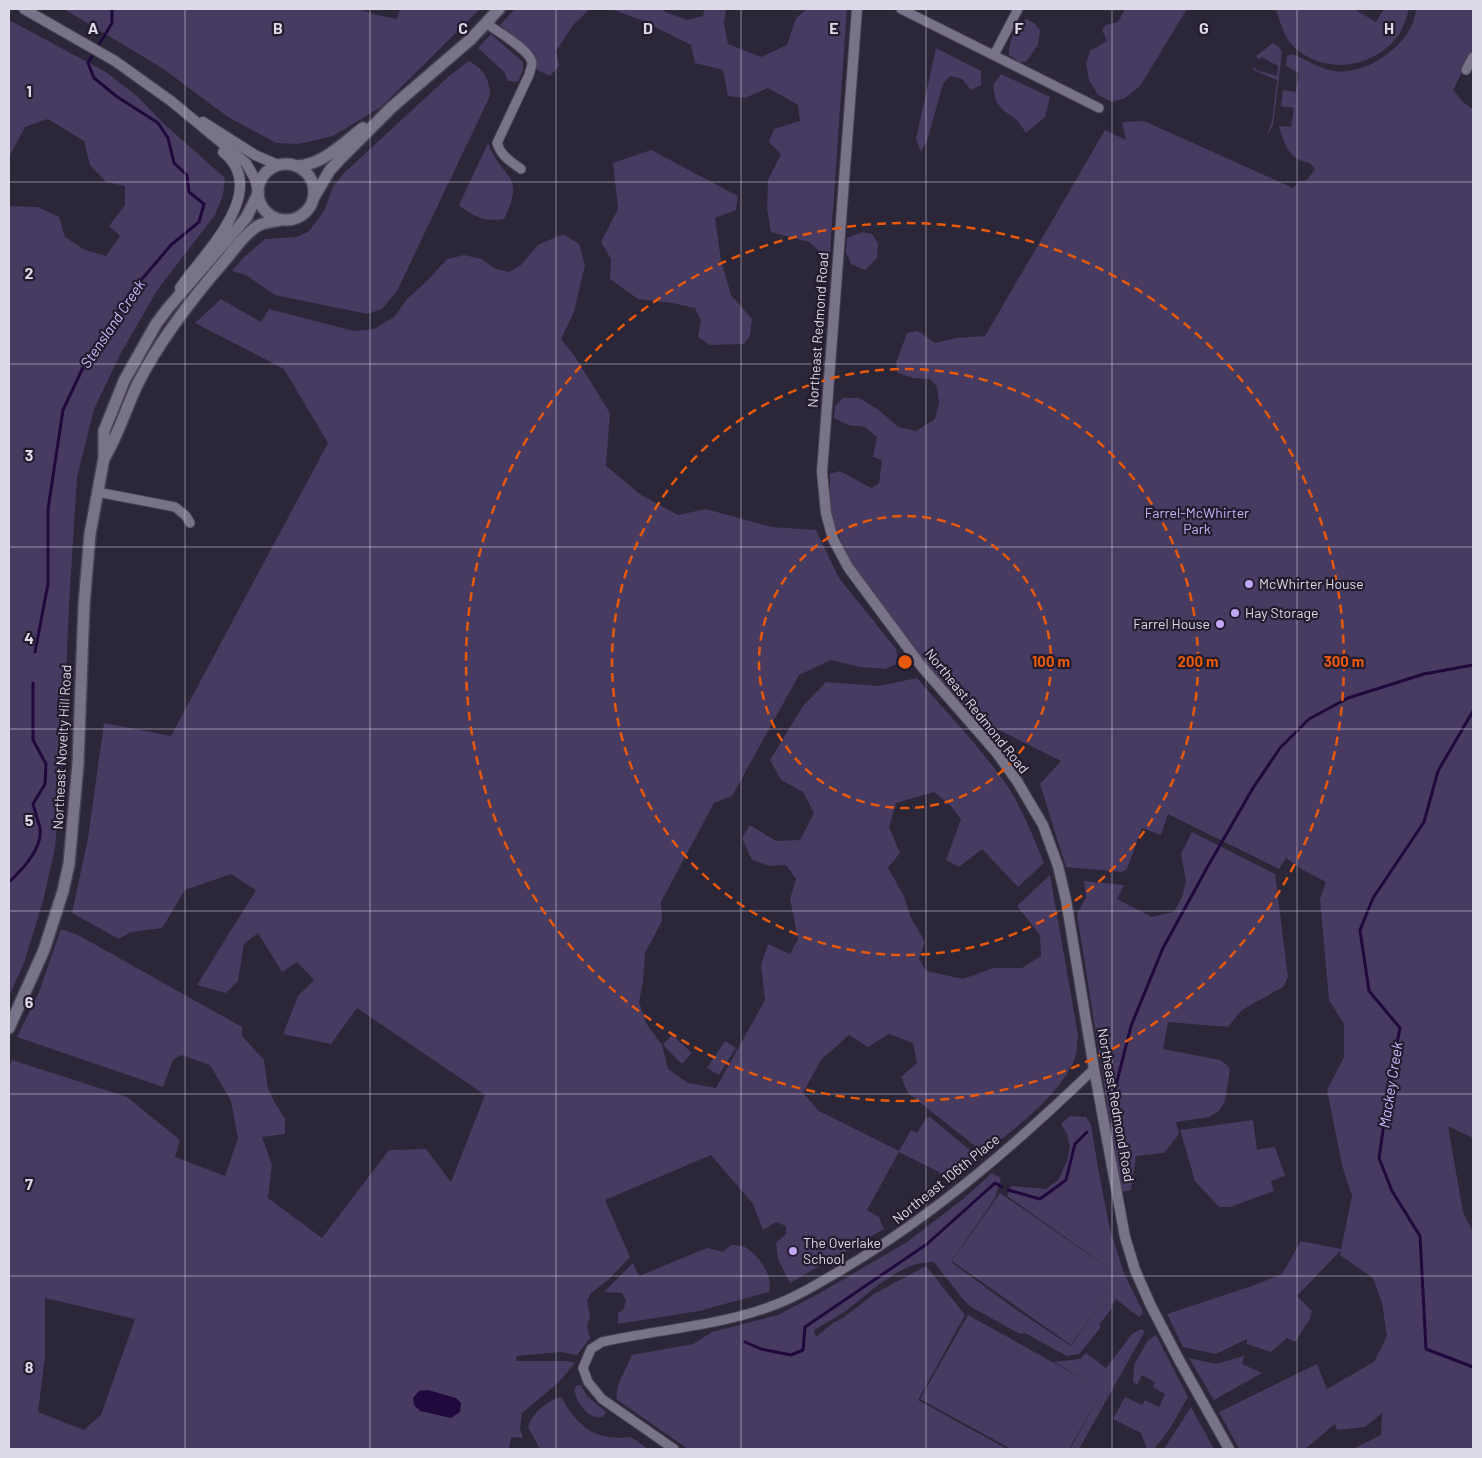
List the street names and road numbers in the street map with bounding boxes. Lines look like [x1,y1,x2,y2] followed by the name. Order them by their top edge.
[804,252,831,408] street label: Northeast Redmond Road
[922,645,1033,777] street label: Northeast Redmond Road
[49,664,74,830] street label: Northeast Novelty Hill Road
[1095,1027,1138,1183] street label: Northeast Redmond Road
[889,1130,1003,1227] street label: Northeast 106th Place

